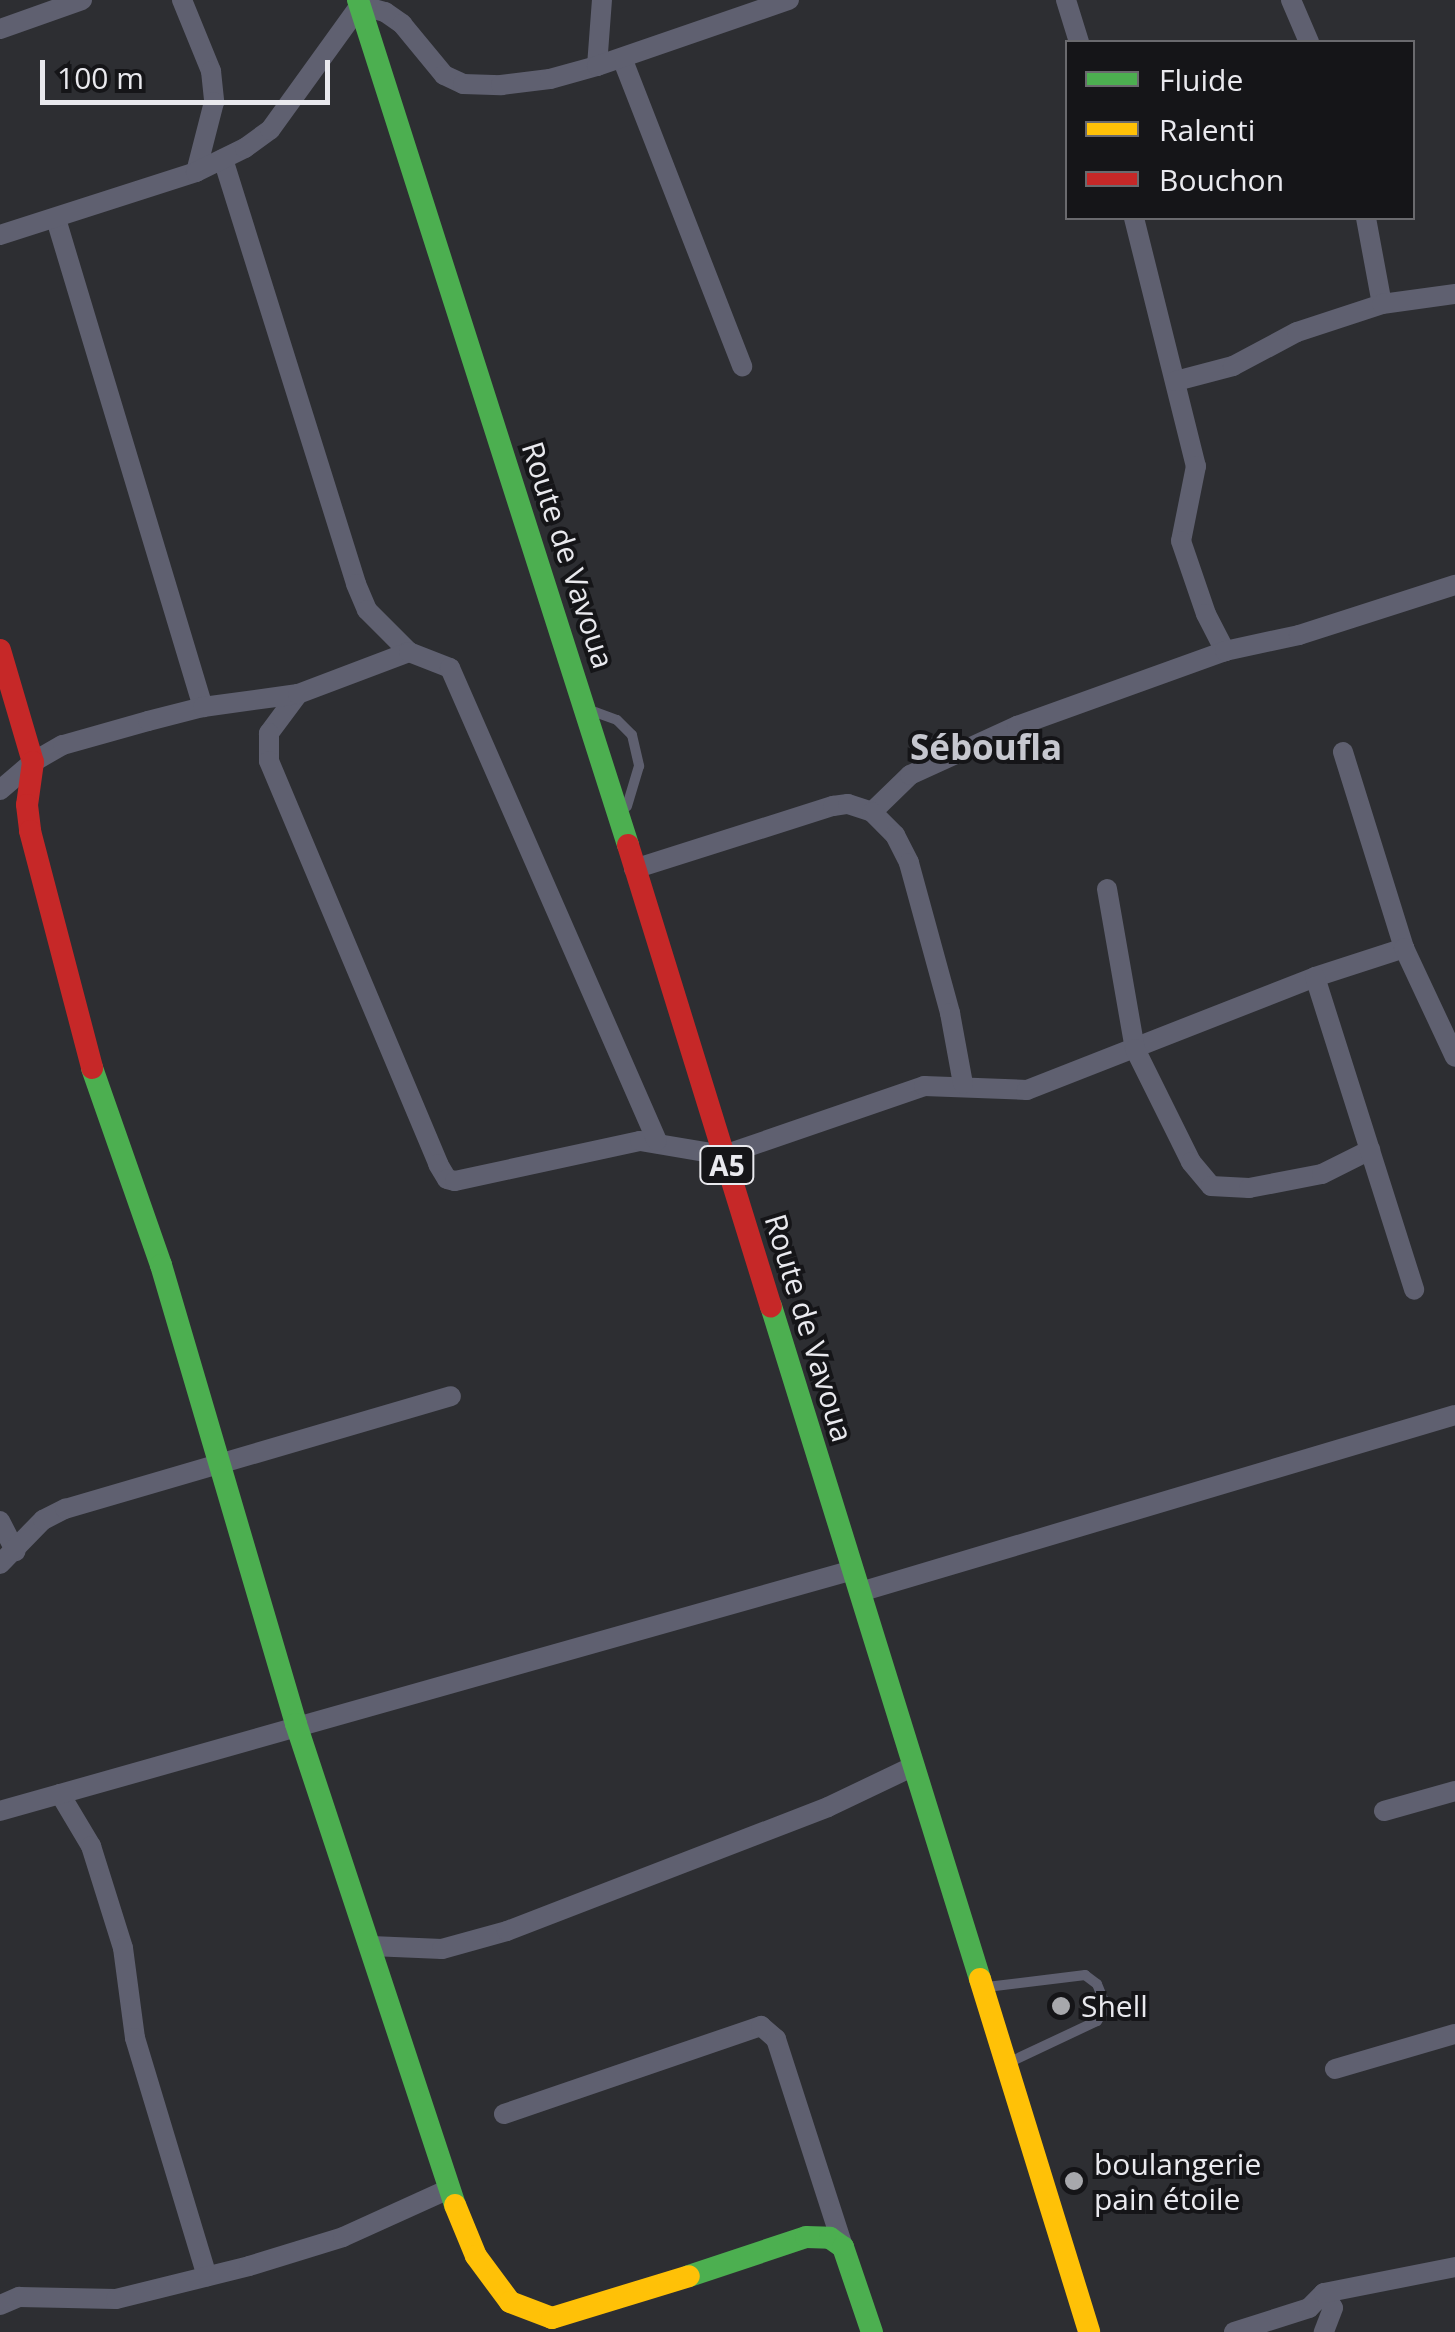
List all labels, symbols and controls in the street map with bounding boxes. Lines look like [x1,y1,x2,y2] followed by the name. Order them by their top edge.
[45,40,335,102] scale bar
[1065,40,1415,220] legend
[57,57,144,98] text: 100 m
[1159,59,1243,100] text: Fluide
[1159,109,1255,150] text: Ralenti
[1159,159,1284,200] text: Bouchon
[514,437,622,673] street label: Route de Vavoua
[910,726,1062,768] district label: Séboufla
[697,1142,757,1188] road number: A5
[757,1210,861,1446] street label: Route de Vavoua
[1081,1988,1148,2024] place label: Shell
[1050,1995,1072,2017] marker: Shell
[1094,2146,1261,2216] place label: boulangerie pain étoile
[1063,2170,1085,2192] marker: boulangerie pain étoile

